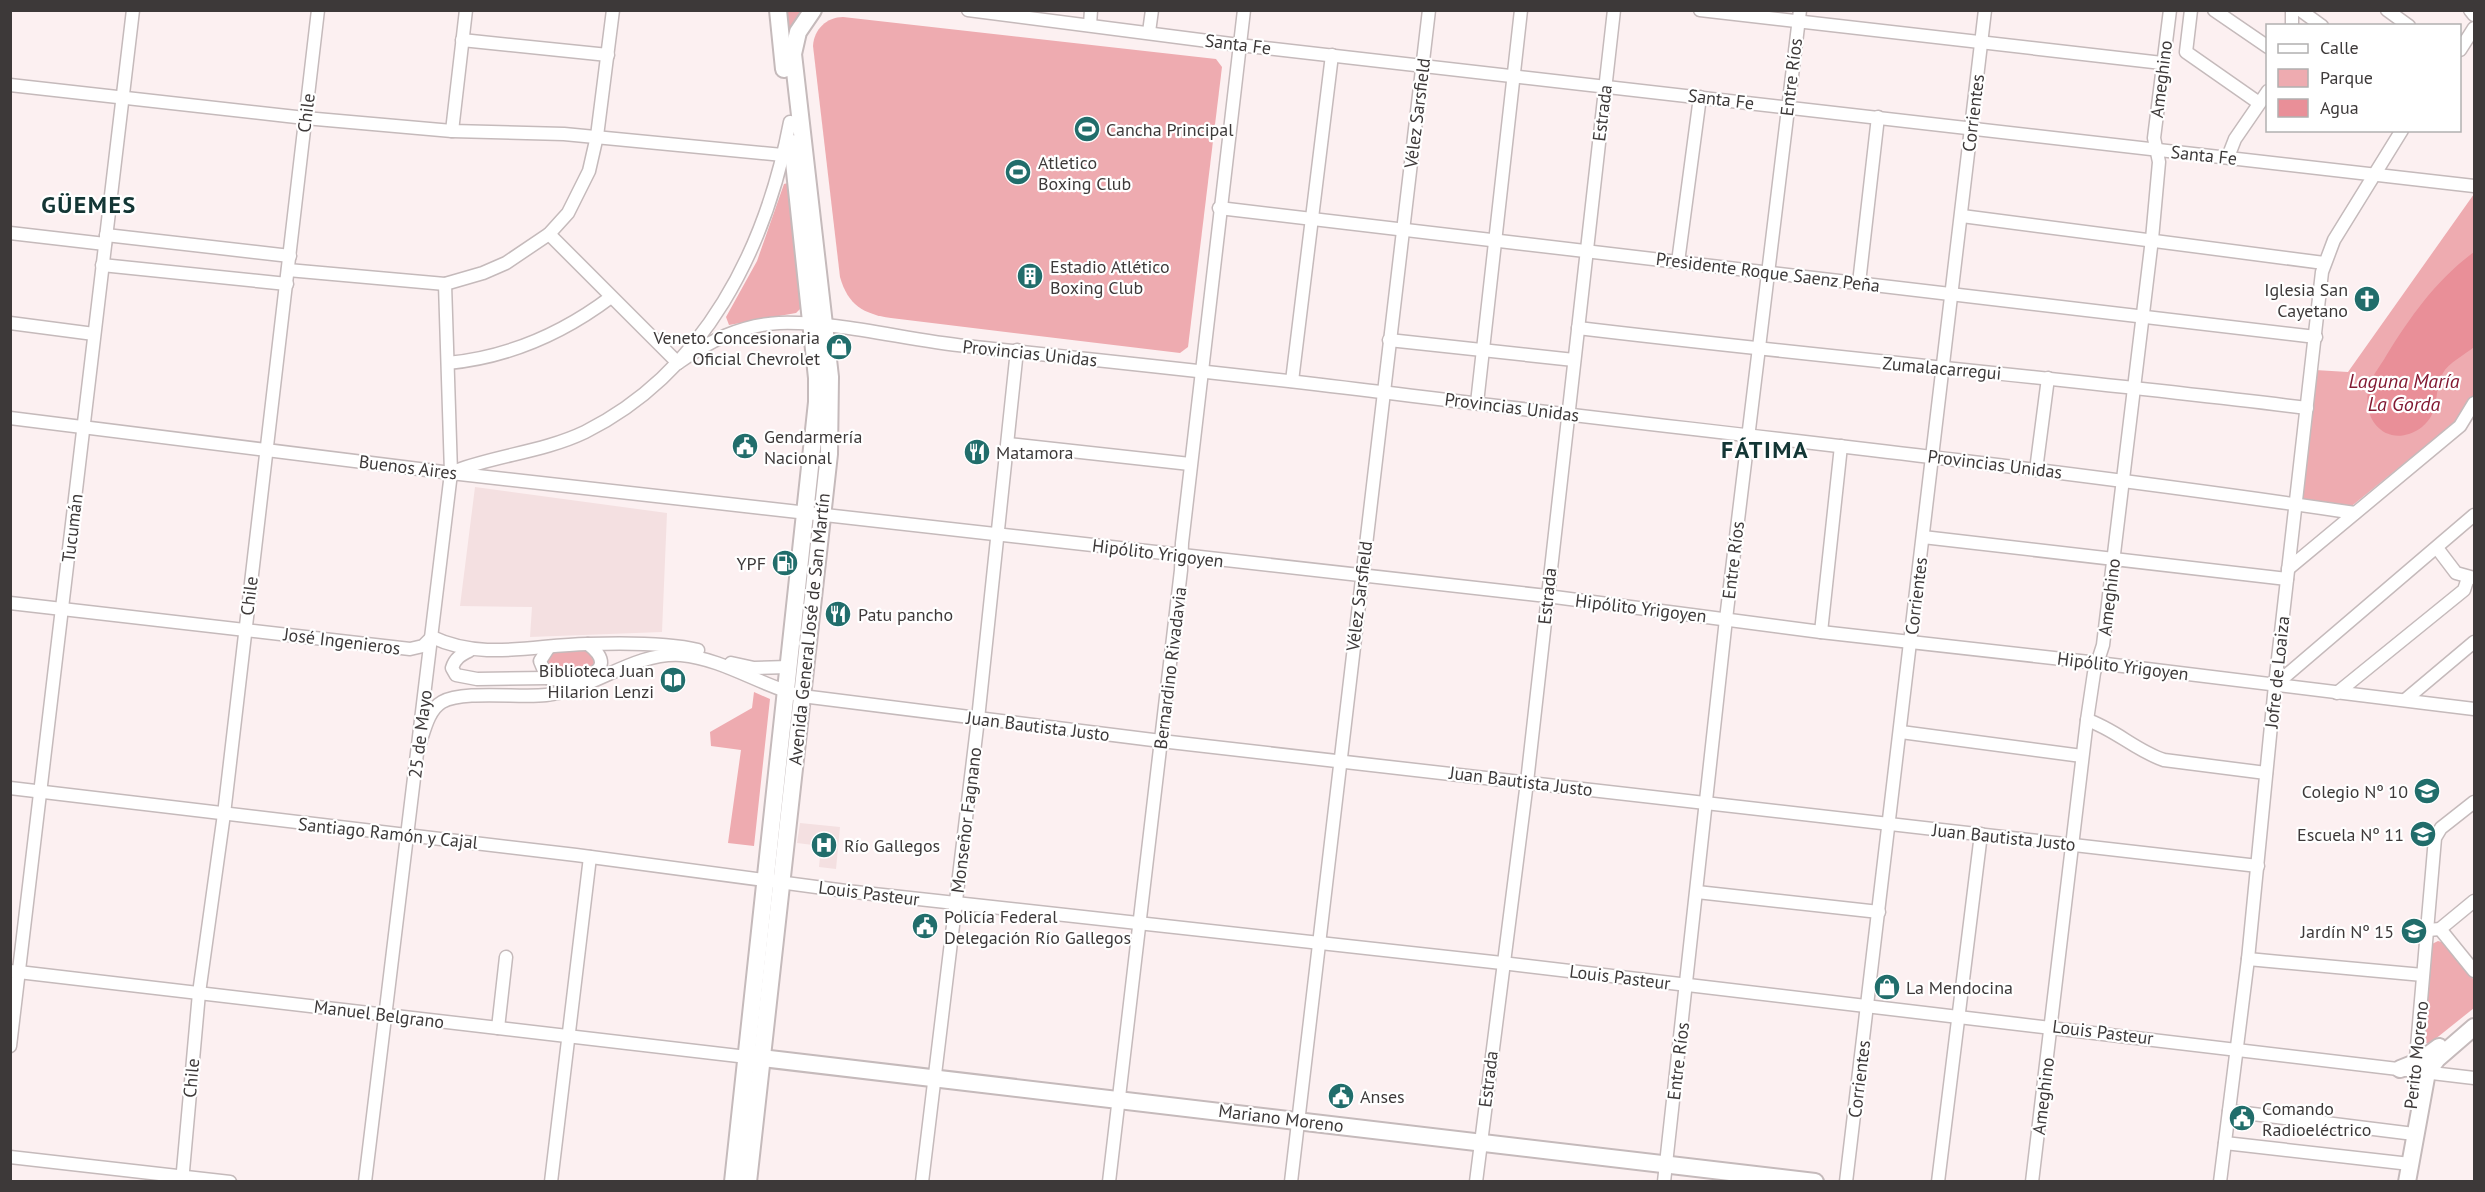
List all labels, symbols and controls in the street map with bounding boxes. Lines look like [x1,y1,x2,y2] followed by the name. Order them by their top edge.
[2266,24,2461,132] legend
[1204,29,1272,59] street label: Santa Fe
[2320,36,2359,59] text: Calle
[1775,37,1807,117] street label: Entre Ríos
[2145,39,2177,119] street label: Ameghino
[1399,57,1435,170] street label: Vélez Sarsfield
[2320,66,2373,89] text: Parque
[1957,73,1989,153] street label: Corrientes
[1587,83,1617,143] street label: Estrada
[1687,84,1755,114] street label: Santa Fe
[292,92,320,134] street label: Chile
[2320,96,2359,119] text: Agua
[1072,114,1102,144] sports icon: Cancha Principal
[1106,118,1234,141] place label: Cancha Principal
[2170,140,2238,170] street label: Santa Fe
[1038,151,1131,195] place label: Atletico Boxing Club
[1003,157,1033,187] sports icon: Atletico Boxing Club
[41,189,137,220] district label: GÜEMES
[1655,247,1881,297] street label: Presidente Roque Saenz Peña
[1050,255,1170,299] place label: Estadio Atlético Boxing Club
[1015,261,1045,291] building icon: Estadio Atlético Boxing Club
[2264,278,2348,322] place label: Iglesia San Cayetano
[2352,284,2382,314] church icon: Iglesia San Cayetano
[652,326,820,370] place label: Veneto. Concesionaria Oficial Chevrolet
[824,332,854,362] shop icon: Veneto. Concesionaria Oficial Chevrolet
[962,334,1098,372] street label: Provincias Unidas
[1882,351,2002,385] street label: Zumalacarregui
[2348,368,2460,417] water label: Laguna María La Gorda
[1444,387,1580,427] street label: Provincias Unidas
[764,425,862,469] place label: Gendarmería Nacional
[730,431,760,461] public building icon: Gendarmería Nacional
[1721,434,1809,465] district label: FÁTIMA
[962,437,992,467] restaurant icon: Matamora
[996,441,1074,464] place label: Matamora
[1927,444,2063,484] street label: Provincias Unidas
[358,450,458,484] street label: Buenos Aires
[56,492,88,564] street label: Tucumán
[783,492,835,766] street label: Avenida General José de San Martín
[1717,520,1749,600] street label: Entre Ríos
[1091,534,1225,572] street label: Hipólito Yrigoyen
[1341,540,1377,653] street label: Vélez Sarsfield
[770,548,800,578] fuel station icon: YPF
[737,552,766,575] place label: YPF
[1900,556,1932,636] street label: Corrientes
[2093,557,2125,637] street label: Ameghino
[1533,566,1561,626] street label: Estrada
[235,575,263,617] street label: Chile
[1149,585,1191,751] street label: Bernardino Rivadavia
[1574,589,1708,627] street label: Hipólito Yrigoyen
[823,599,853,629] restaurant icon: Patu pancho
[858,603,953,626] place label: Patu pancho
[2260,615,2294,730] street label: Jofre de Loaiza
[281,622,402,660] street label: José Ingenieros
[2056,647,2190,685] street label: Hipólito Yrigoyen
[539,659,654,703] place label: Biblioteca Juan Hilarion Lenzi
[658,665,688,695] library icon: Biblioteca Juan Hilarion Lenzi
[403,688,437,780] street label: 25 de Mayo
[964,706,1111,746] street label: Juan Bautista Justo
[946,746,986,894] street label: Monseñor Fagnano
[1447,761,1594,801] street label: Juan Bautista Justo
[2412,776,2442,806] school or university icon: Colegio Nº 10
[2302,780,2408,803] place label: Colegio Nº 10
[297,812,480,854] street label: Santiago Ramón y Cajal
[1930,818,2077,856] street label: Juan Bautista Justo
[2408,819,2438,849] school or university icon: Escuela Nº 11
[2297,823,2404,846] place label: Escuela Nº 11
[809,830,839,860] hospital icon: Río Gallegos
[844,834,940,857] place label: Río Gallegos
[817,875,921,911] street label: Louis Pasteur
[944,905,1131,949] place label: Policía Federal Delegación Río Gallegos
[910,911,940,941] public building icon: Policía Federal Delegación Río Gallegos
[2399,916,2429,946] school or university icon: Jardín Nº 15
[2300,920,2394,943] place label: Jardín Nº 15
[1568,959,1672,995] street label: Louis Pasteur
[1872,972,1902,1002] shop icon: La Mendocina
[1906,976,2013,999] place label: La Mendocina
[313,995,445,1033] street label: Manuel Belgrano
[2399,1000,2433,1110] street label: Perito Moreno
[2051,1014,2155,1050] street label: Louis Pasteur
[1662,1021,1694,1101] street label: Entre Ríos
[1843,1039,1875,1119] street label: Corrientes
[1473,1049,1503,1109] street label: Estrada
[2027,1056,2059,1136] street label: Ameghino
[178,1057,204,1099] street label: Chile
[1326,1081,1356,1111] public building icon: Anses
[1360,1085,1405,1108] place label: Anses
[2262,1097,2371,1141] place label: Comando Radioeléctrico
[1217,1099,1345,1137] street label: Mariano Moreno
[2227,1103,2257,1133] public building icon: Comando Radioeléctrico

